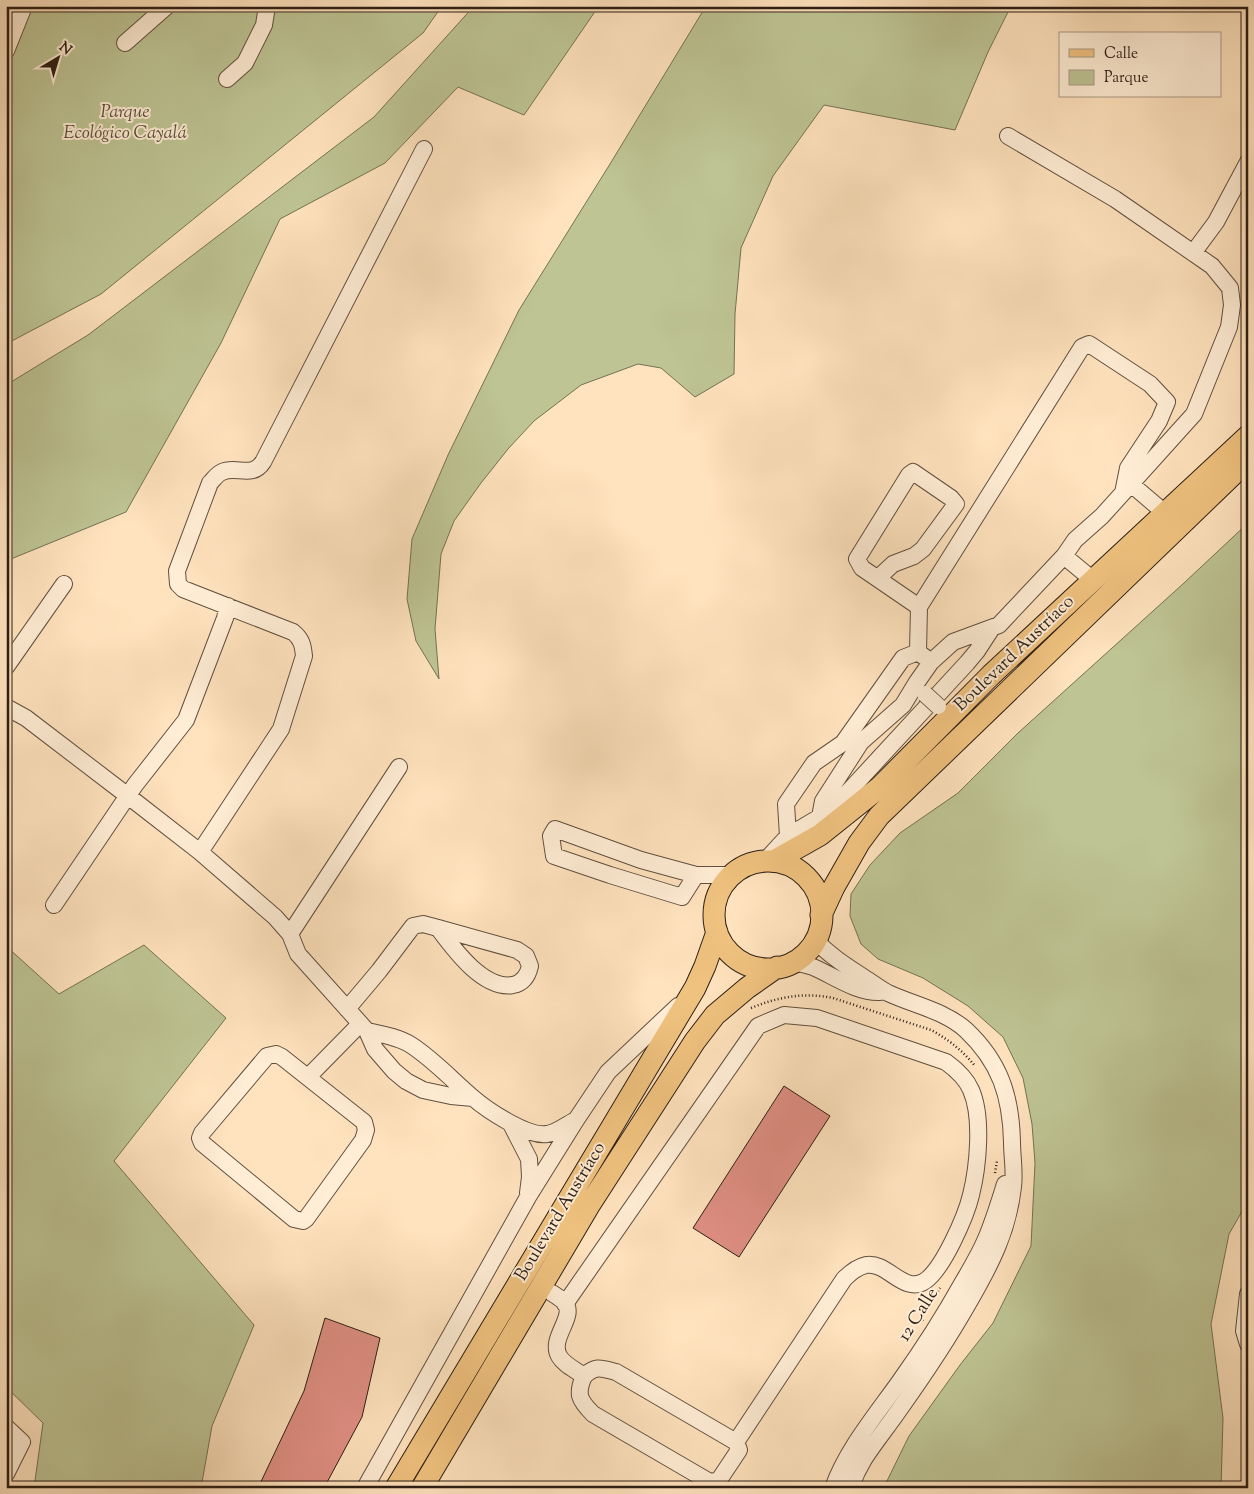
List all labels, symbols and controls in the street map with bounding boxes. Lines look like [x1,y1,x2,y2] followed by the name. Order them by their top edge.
[32,32,82,82] north arrow
[1059,32,1222,98] legend
[54,38,75,61] text: N
[1104,44,1138,65] text: Calle
[1104,68,1148,89] text: Parque
[63,100,187,147] park label: Parque Ecológico Cayalá
[949,590,1081,718] street label: Boulevard Austríaco
[509,1137,613,1287] street label: Boulevard Austríaco
[892,1283,946,1347] street label: 12 Calle

